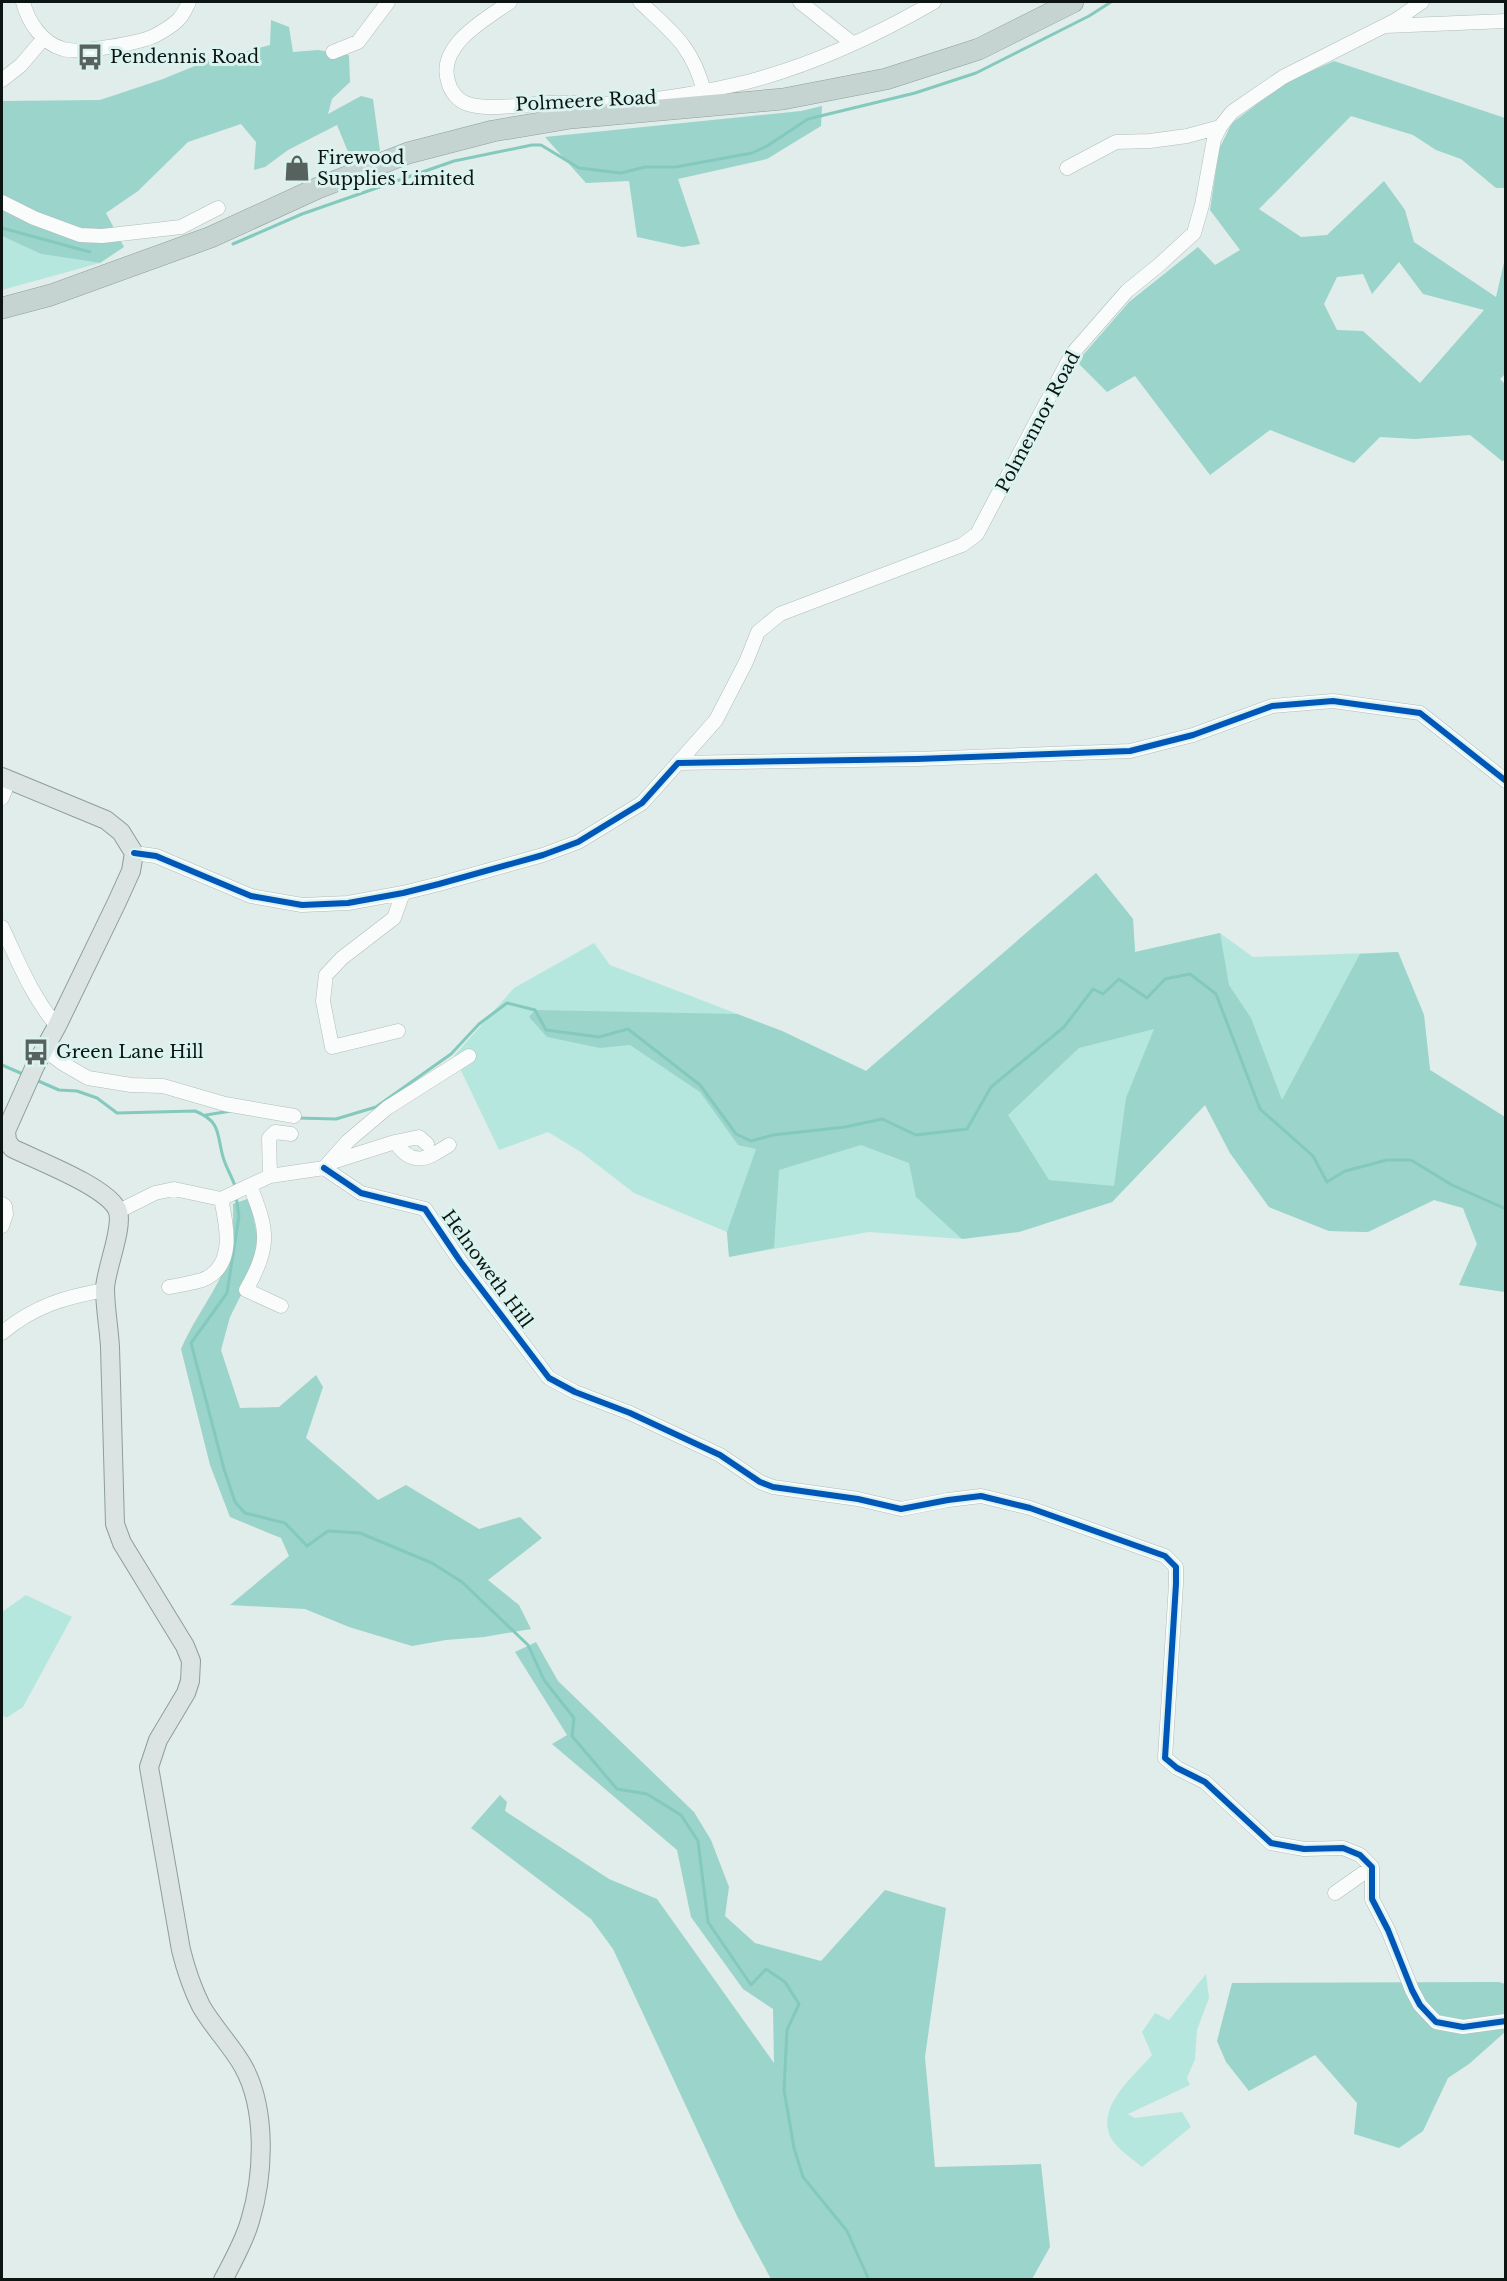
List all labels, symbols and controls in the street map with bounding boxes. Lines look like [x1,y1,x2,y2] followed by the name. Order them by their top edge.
[75,42,105,72] bus stop icon: Pendennis Road
[110,46,259,68] place label: Pendennis Road
[515,86,657,116] street label: Polmeere Road
[317,147,475,190] place label: Firewood Supplies Limited
[282,153,312,183] shop icon: Firewood Supplies Limited
[991,348,1085,496] street label: Polmennor Road
[21,1037,51,1067] bus stop icon: Green Lane Hill
[56,1041,204,1063] place label: Green Lane Hill
[437,1206,537,1332] street label: Helnoweth Hill

